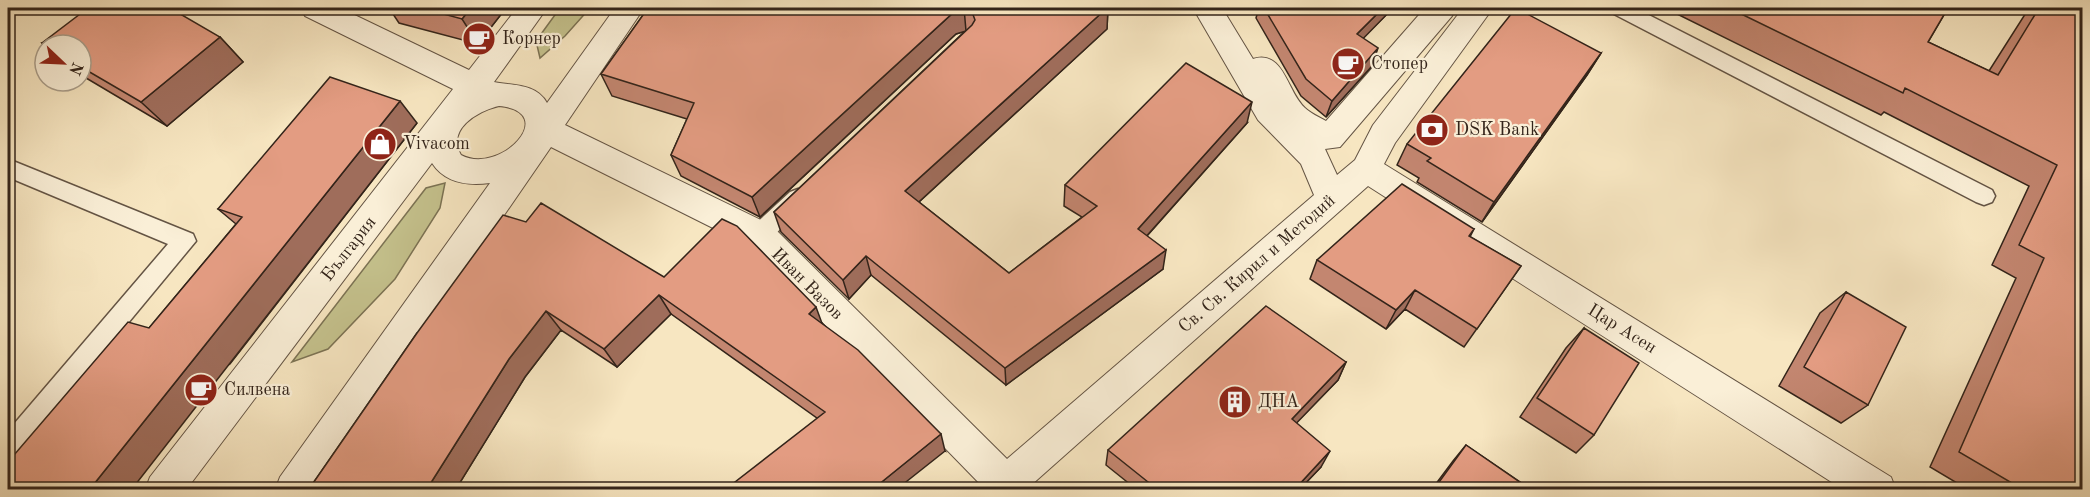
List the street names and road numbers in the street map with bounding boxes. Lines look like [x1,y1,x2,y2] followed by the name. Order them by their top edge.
[1175,191,1339,337] street label: Св. Св. Кирил и Методий
[318,213,380,285] street label: България
[768,245,846,323] street label: Иван Вазов
[1584,301,1660,357] street label: Цар Асен

